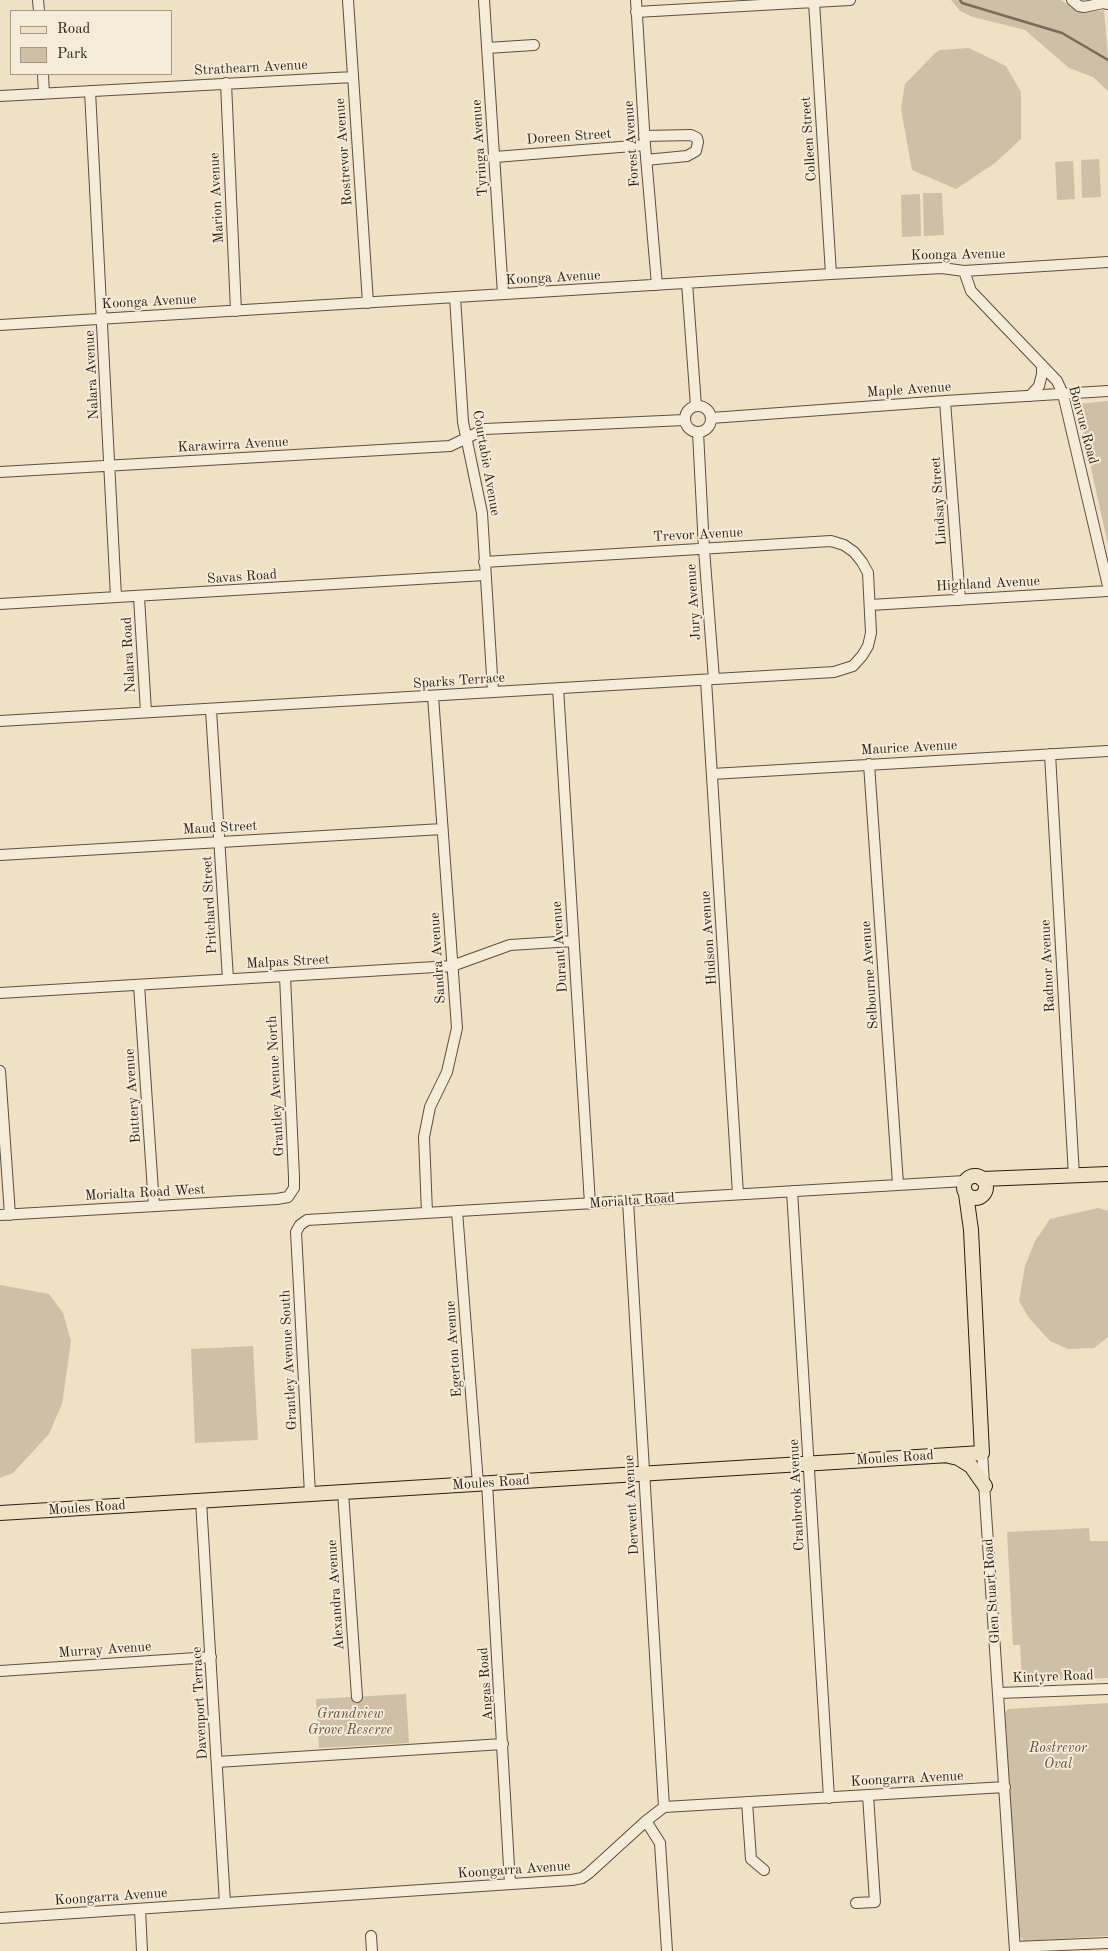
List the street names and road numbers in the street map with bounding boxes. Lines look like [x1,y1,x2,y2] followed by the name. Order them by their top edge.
[194,57,308,79] street label: Strathearn Avenue
[798,96,820,182] street label: Colleen Street
[332,98,356,206] street label: Rostrevor Avenue
[468,99,492,197] street label: Tyringa Avenue
[621,100,643,188] street label: Forest Avenue
[526,126,612,148] street label: Doreen Street
[206,152,228,244] street label: Marion Avenue
[910,246,1006,264] street label: Koonga Avenue
[505,267,601,289] street label: Koonga Avenue
[101,291,197,313] street label: Koonga Avenue
[81,330,103,420] street label: Nalara Avenue
[866,379,952,401] street label: Maple Avenue
[1064,384,1102,466] street label: Bonvue Road
[468,409,504,517] street label: Courtabie Avenue
[177,434,289,456] street label: Karawirra Avenue
[928,456,950,546] street label: Lindsay Street
[653,524,743,546] street label: Trevor Avenue
[683,563,705,641] street label: Jury Avenue
[206,566,278,588] street label: Savas Road
[936,573,1040,595] street label: Highland Avenue
[119,617,139,693] street label: Nalara Road
[412,669,506,693] street label: Sparks Terrace
[860,737,958,759] street label: Maurice Avenue
[182,818,258,838] street label: Maud Street
[199,855,221,955] street label: Pritchard Street
[697,890,721,986] street label: Hudson Avenue
[548,901,572,993] street label: Durant Avenue
[426,912,450,1004] street label: Sandra Avenue
[1037,919,1059,1013] street label: Radnor Avenue
[858,920,882,1030] street label: Selbourne Avenue
[246,951,330,973] street label: Malpas Street
[264,1015,288,1157] street label: Grantley Avenue North
[121,1048,145,1144] street label: Buttery Avenue
[84,1181,206,1205] street label: Morialta Road West
[589,1190,675,1212] street label: Morialta Road
[277,1289,301,1431] street label: Grantley Avenue South
[442,1300,466,1398] street label: Egerton Avenue
[786,1439,808,1551] street label: Cranbrook Avenue
[856,1447,934,1469] street label: Moules Road
[621,1454,643,1556] street label: Derwent Avenue
[452,1472,530,1494] street label: Moules Road
[48,1497,126,1519] street label: Moules Road
[980,1538,1004,1644] street label: Glen Stuart Road
[324,1539,348,1651] street label: Alexandra Avenue
[58,1638,152,1662] street label: Murray Avenue
[189,1646,211,1760] street label: Davenport Terrace
[475,1647,497,1721] street label: Angas Road
[1012,1667,1094,1687] street label: Kintyre Road
[850,1768,964,1790] street label: Koongarra Avenue
[457,1858,571,1882] street label: Koongarra Avenue
[54,1885,168,1909] street label: Koongarra Avenue

